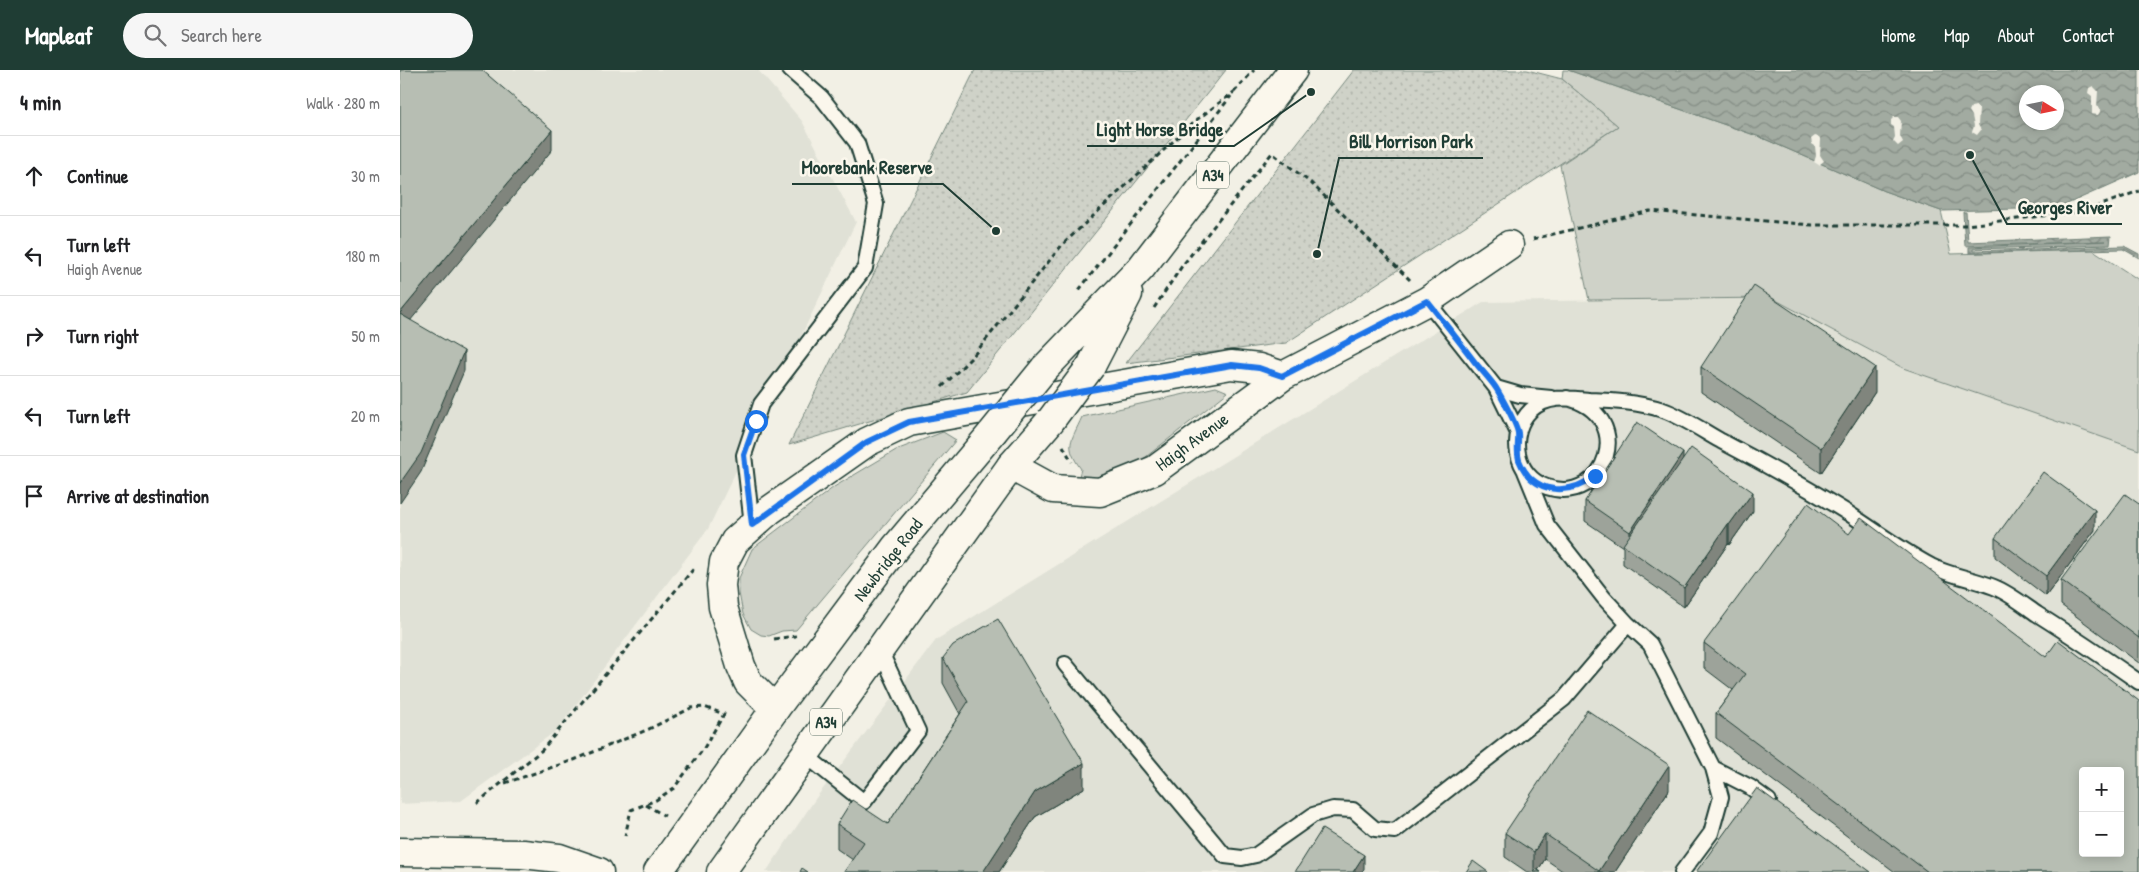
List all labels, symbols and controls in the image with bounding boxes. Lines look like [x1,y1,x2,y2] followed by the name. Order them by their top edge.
[123,13,473,58] search box
[25,19,93,51] text: Mapleaf
[141,21,169,49] icon: search
[181,22,262,48] text: Search here
[1881,23,1916,48] text: Home
[1944,23,1969,48] text: Map
[1997,23,2034,48] text: About
[2062,23,2114,48] text: Contact
[2019,85,2064,130] north arrow
[20,88,61,117] text: 4 min
[306,92,380,114] text: Walk · 280 m
[1087,112,1234,146] callout: Light Horse Bridge
[1097,116,1224,143] text: Light Horse Bridge
[1339,124,1483,158] callout: Bill Morrison Park
[1349,128,1473,154] text: Bill Morrison Park
[792,150,943,184] callout: Moorebank Reserve
[801,154,933,180] text: Moorebank Reserve
[20,162,48,190] icon: ahead
[1197,162,1229,188] road number: A34
[67,163,128,189] text: Continue
[351,165,380,187] text: 30 m
[2007,190,2122,224] callout: Georges River
[2018,194,2113,221] text: Georges River
[67,232,130,258] text: Turn left
[20,242,48,270] icon: left
[346,245,380,267] text: 180 m
[67,258,142,280] text: Haigh Avenue
[20,322,48,350] icon: right
[67,323,138,349] text: Turn right
[352,325,380,347] text: 50 m
[20,402,48,430] icon: left
[67,403,130,429] text: Turn left
[351,405,380,427] text: 20 m
[1150,407,1233,477] street label: Haigh Avenue
[745,410,768,433] route start
[1584,465,1607,488] route end
[20,482,48,510] icon: arrive
[67,483,209,509] text: Arrive at destination
[847,513,928,607] street label: Newbridge Road
[810,708,842,736] road number: A34
[2079,767,2124,857] map controls
[2079,767,2124,812] button: +
[2079,812,2124,857] button: −

